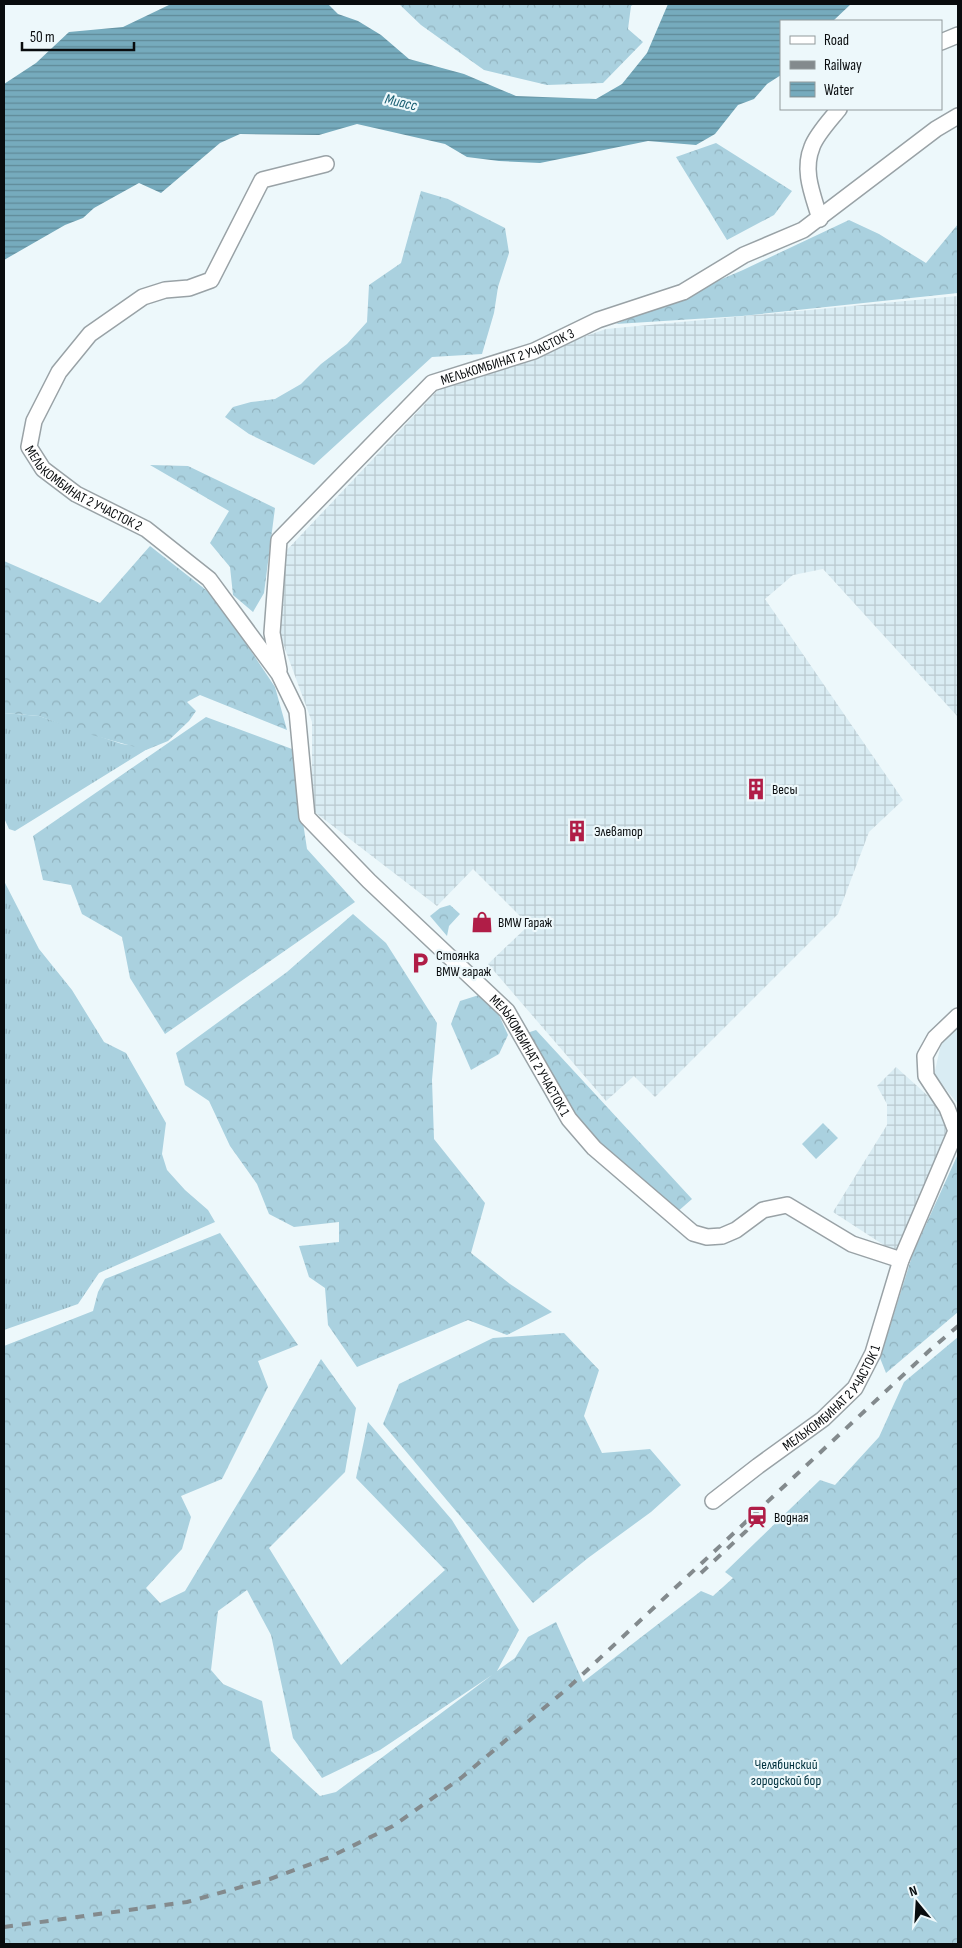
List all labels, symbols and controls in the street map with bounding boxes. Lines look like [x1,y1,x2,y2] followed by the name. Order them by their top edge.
[22,20,135,52] scale bar
[780,20,942,110] legend
[30,28,55,47] text: 50 m
[824,31,849,50] text: Road
[824,56,862,75] text: Railway
[824,81,855,100] text: Water
[383,90,419,115] water label: Миасс
[439,325,577,389] street label: МЕЛЬКОМБИНАТ 2 УЧАСТОК 3
[21,442,145,535] street label: МЕЛЬКОМБИНАТ 2 УЧАСТОК 2
[743,776,769,802] building icon: Весы
[772,781,797,798] place label: Весы
[564,818,590,844] building icon: Элеватор
[594,823,643,840] place label: Элеватор
[469,909,495,935] shop icon: BMW Гараж
[498,914,553,931] place label: BMW Гараж
[436,947,492,980] place label: Стоянка BMW гараж
[407,950,433,976] parking icon: Стоянка BMW гараж
[486,991,574,1119] street label: МЕЛЬКОМБИНАТ 2 УЧАСТОК 1
[779,1343,884,1455] street label: МЕЛЬКОМБИНАТ 2 УЧАСТОК 1
[744,1504,770,1530] station icon: Водная
[774,1509,809,1526] place label: Водная
[751,1756,821,1789] park label: Челябинский городской бор
[892,1878,942,1928] north arrow
[907,1882,919,1900] text: N

